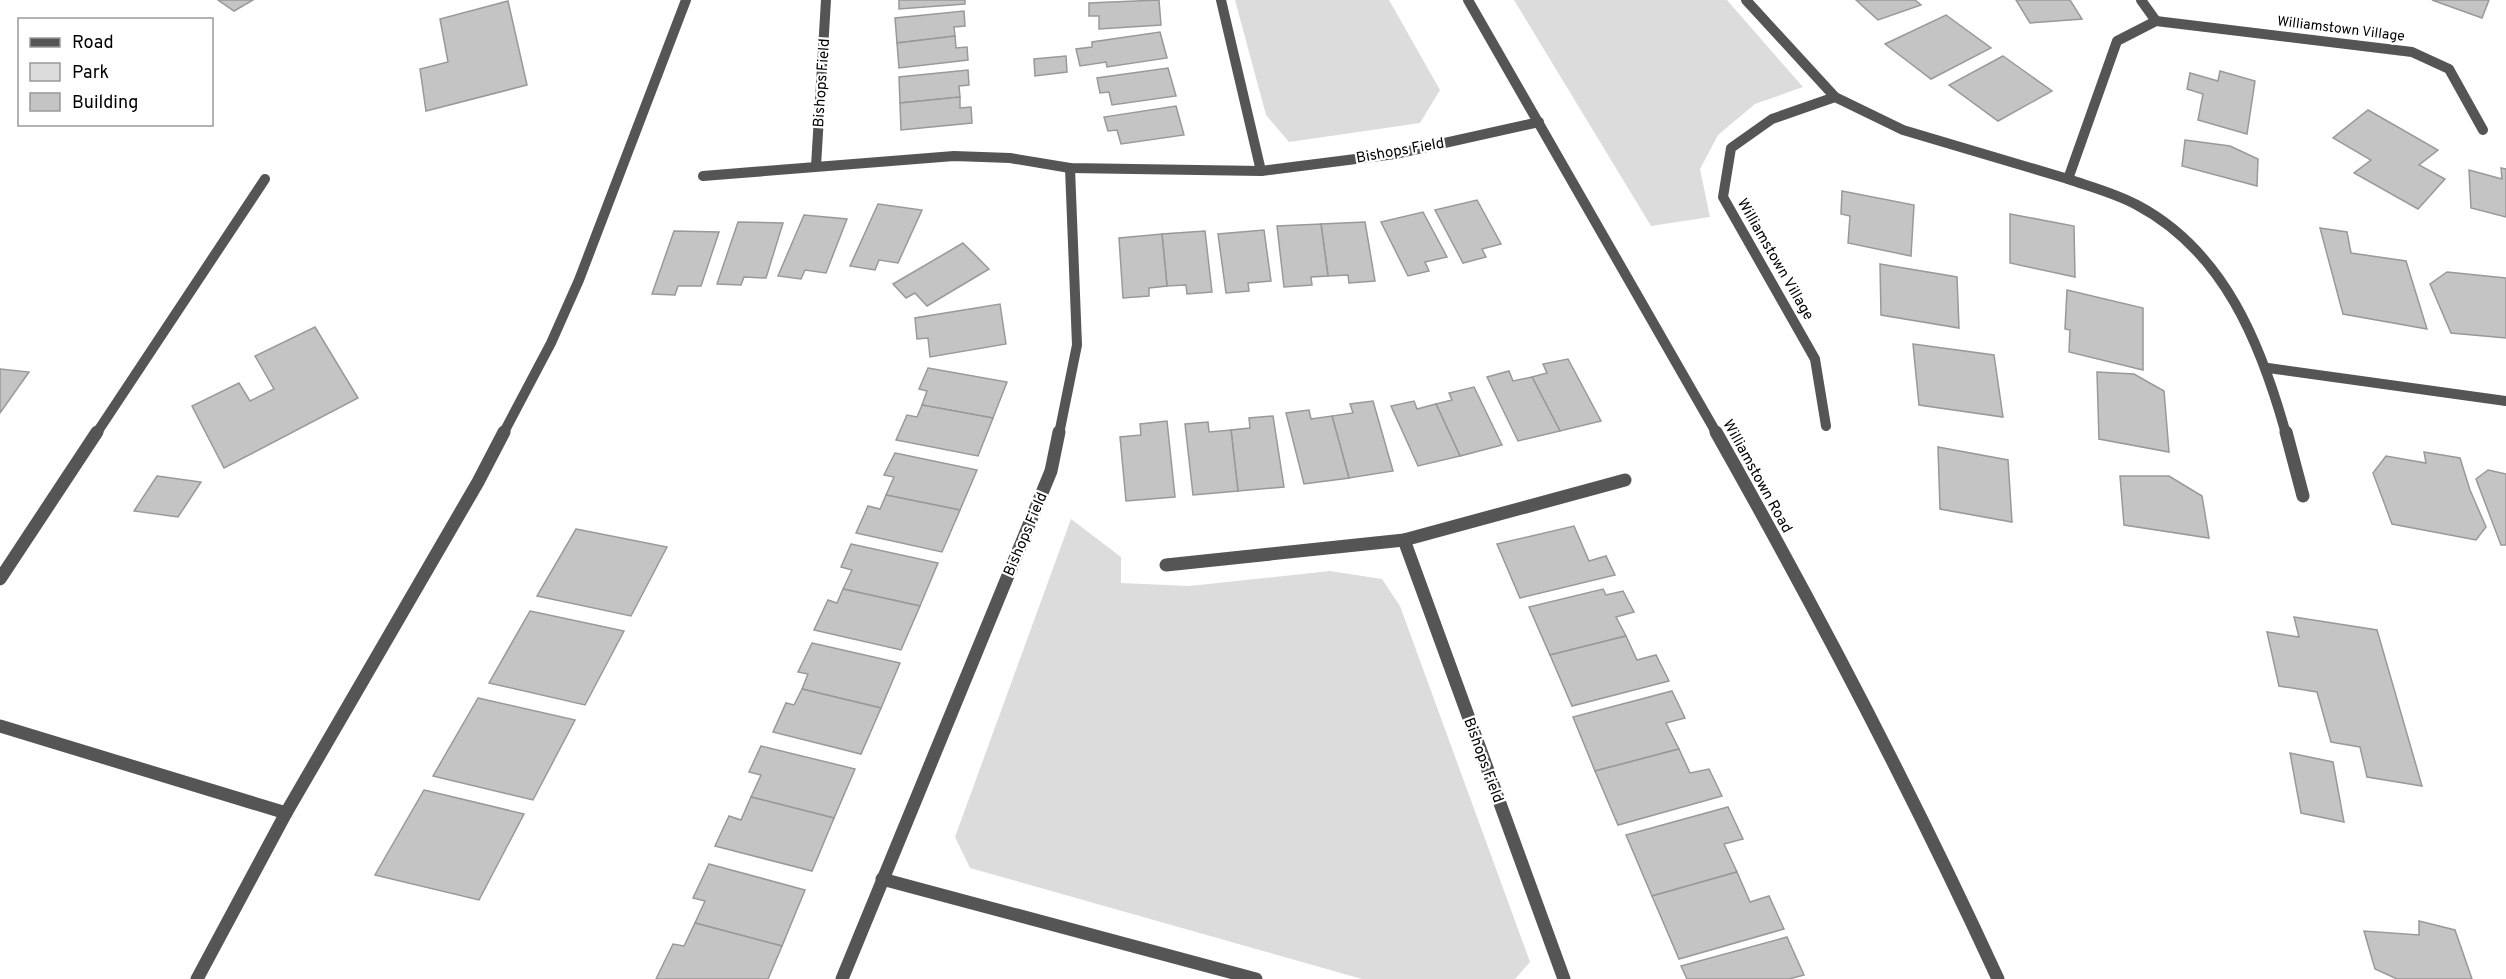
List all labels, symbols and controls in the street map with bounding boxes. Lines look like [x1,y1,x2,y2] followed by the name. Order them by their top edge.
[2276,13,2406,46] street label: Williamstown Village
[18,18,213,126] legend
[72,32,114,55] text: Road
[810,38,835,128] street label: Bishops Field
[72,62,109,85] text: Park
[72,92,138,115] text: Building
[1355,134,1446,169] street label: Bishops Field
[1732,195,1817,324] street label: Williamstown Village
[1718,417,1796,537] street label: Williamstown Road
[1000,490,1053,579] street label: Bishops Field
[1458,715,1507,806] street label: Bishops Field

